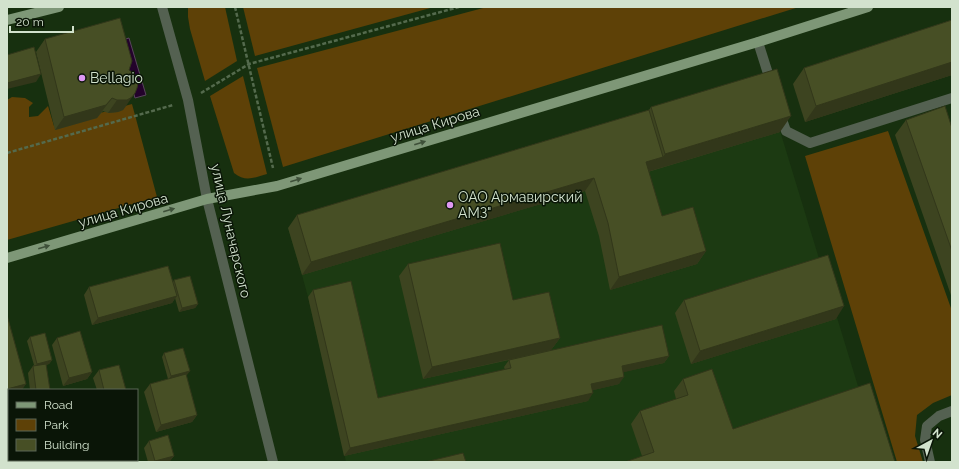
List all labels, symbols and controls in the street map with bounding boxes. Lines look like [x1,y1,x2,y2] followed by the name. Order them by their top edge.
[10,8,73,34] scale bar
[16,15,44,29] text: 20 m
[90,70,143,86] place label: Bellagio
[77,73,87,83] marker: Bellagio
[388,103,482,145] street label: улица Кирова
[414,140,426,146] one-way arrow
[208,162,254,300] street label: улица Луначарского
[290,177,302,183] one-way arrow
[458,189,583,221] place label: ОАО Армавирский АМЗ"
[76,190,170,230] street label: улица Кирова
[445,200,455,210] marker: ОАО Армавирский АМЗ"
[163,207,175,213] one-way arrow
[39,244,51,250] one-way arrow
[8,389,138,461] legend
[44,398,73,412] text: Road
[44,418,69,432] text: Park
[911,421,951,461] north arrow
[930,426,945,441] text: N
[44,438,90,452] text: Building

